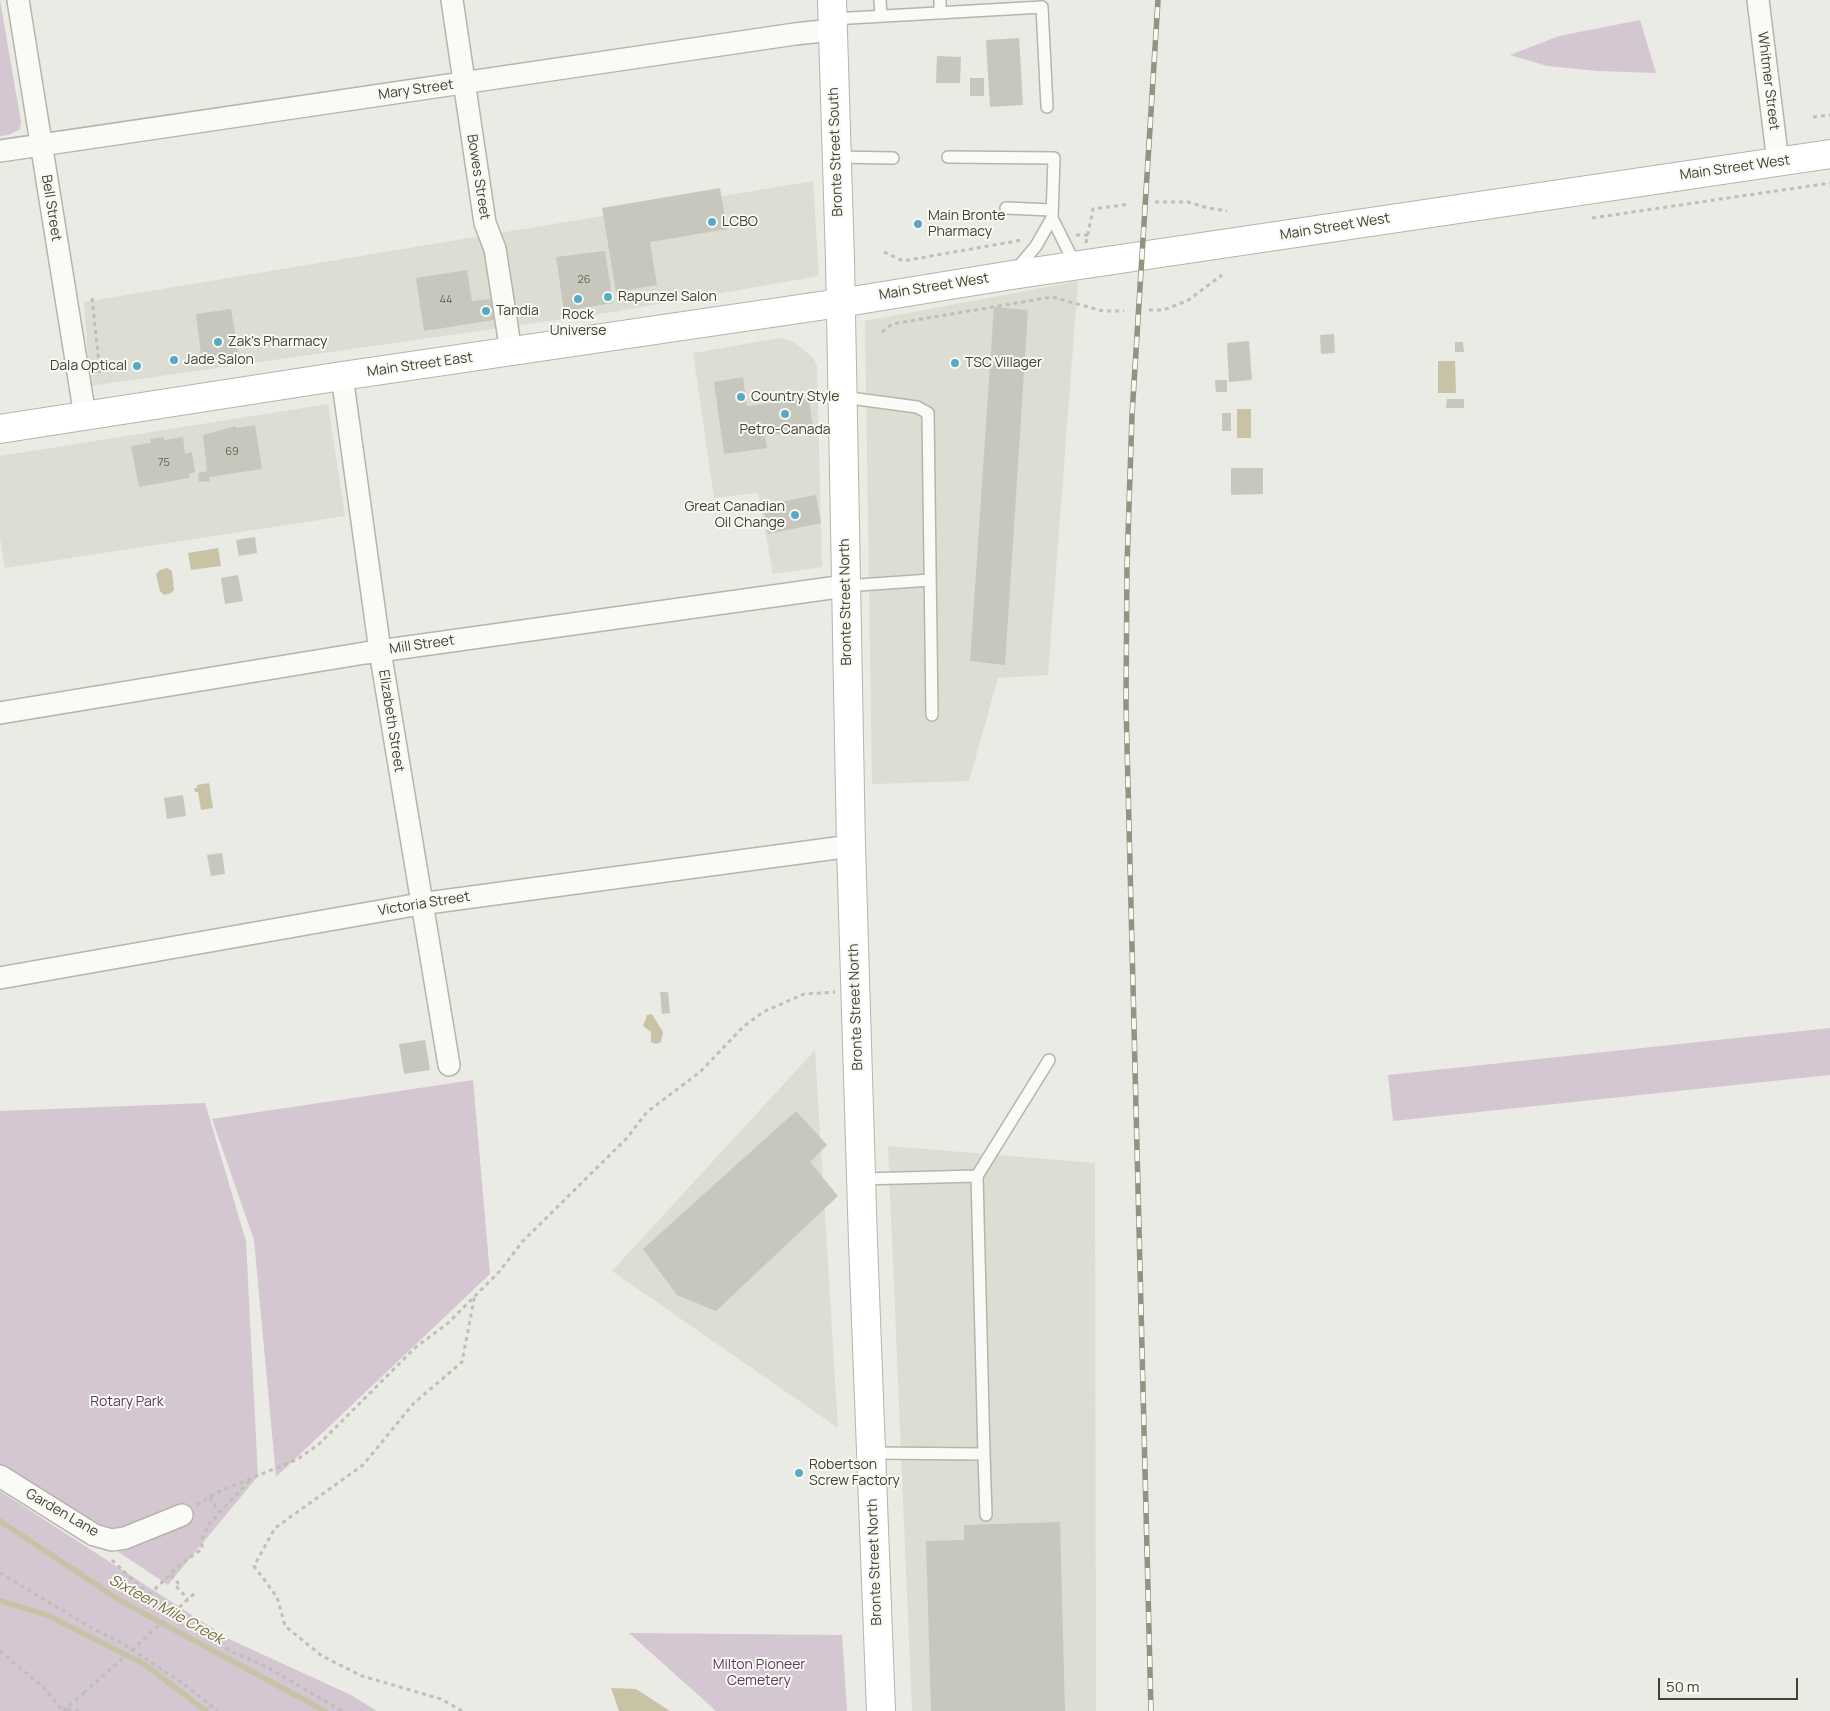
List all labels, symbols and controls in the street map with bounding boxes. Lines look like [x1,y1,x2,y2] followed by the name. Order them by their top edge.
[1754,31,1782,131] street label: Whitmer Street
[377,76,455,104] street label: Mary Street
[825,87,847,217] street label: Bronte Street South
[463,133,493,221] street label: Bowes Street
[1679,152,1791,184] street label: Main Street West
[37,173,65,243] street label: Bell Street
[928,208,1006,240] place label: Main Bronte Pharmacy
[1279,210,1391,244] street label: Main Street West
[722,214,758,230] place label: LCBO
[706,216,718,228] marker: LCBO
[912,218,924,230] marker: Main Bronte Pharmacy
[878,270,990,304] street label: Main Street West
[577,273,591,287] house number: 26
[618,289,717,305] place label: Rapunzel Salon
[602,291,614,303] marker: Rapunzel Salon
[439,293,453,307] house number: 44
[572,293,584,305] marker: Rock Universe
[496,303,539,319] place label: Tandia
[480,305,492,317] marker: Tandia
[550,307,606,340] place label: Rock Universe
[228,334,327,350] place label: Zak's Pharmacy
[212,336,224,348] marker: Zak's Pharmacy
[366,349,474,381] street label: Main Street East
[184,352,254,368] place label: Jade Salon
[168,354,180,366] marker: Jade Salon
[965,355,1042,371] place label: TSC Villager
[949,357,961,369] marker: TSC Villager
[50,358,127,374] place label: Dala Optical
[131,360,143,372] marker: Dala Optical
[751,389,840,405] place label: Country Style
[735,391,747,403] marker: Country Style
[779,408,791,420] marker: Petro-Canada
[739,422,831,438] place label: Petro-Canada
[225,445,239,459] house number: 69
[158,456,170,470] house number: 75
[684,499,785,532] place label: Great Canadian Oil Change
[789,509,801,521] marker: Great Canadian Oil Change
[836,538,856,666] street label: Bronte Street North
[388,632,456,658] street label: Mill Street
[375,669,407,773] street label: Elizabeth Street
[377,888,471,920] street label: Victoria Street
[845,943,867,1071] street label: Bronte Street North
[90,1394,164,1410] park label: Rotary Park
[809,1457,900,1490] place label: Robertson Screw Factory
[793,1467,805,1479] marker: Robertson Screw Factory
[23,1485,101,1541] street label: Garden Lane
[864,1498,886,1626] street label: Bronte Street North
[106,1571,226,1649] water label: Sixteen Mile Creek
[713,1657,805,1690] park label: Milton Pioneer Cemetery
[1660,1668,1800,1700] scale bar
[1666,1676,1700,1697] text: 50 m

